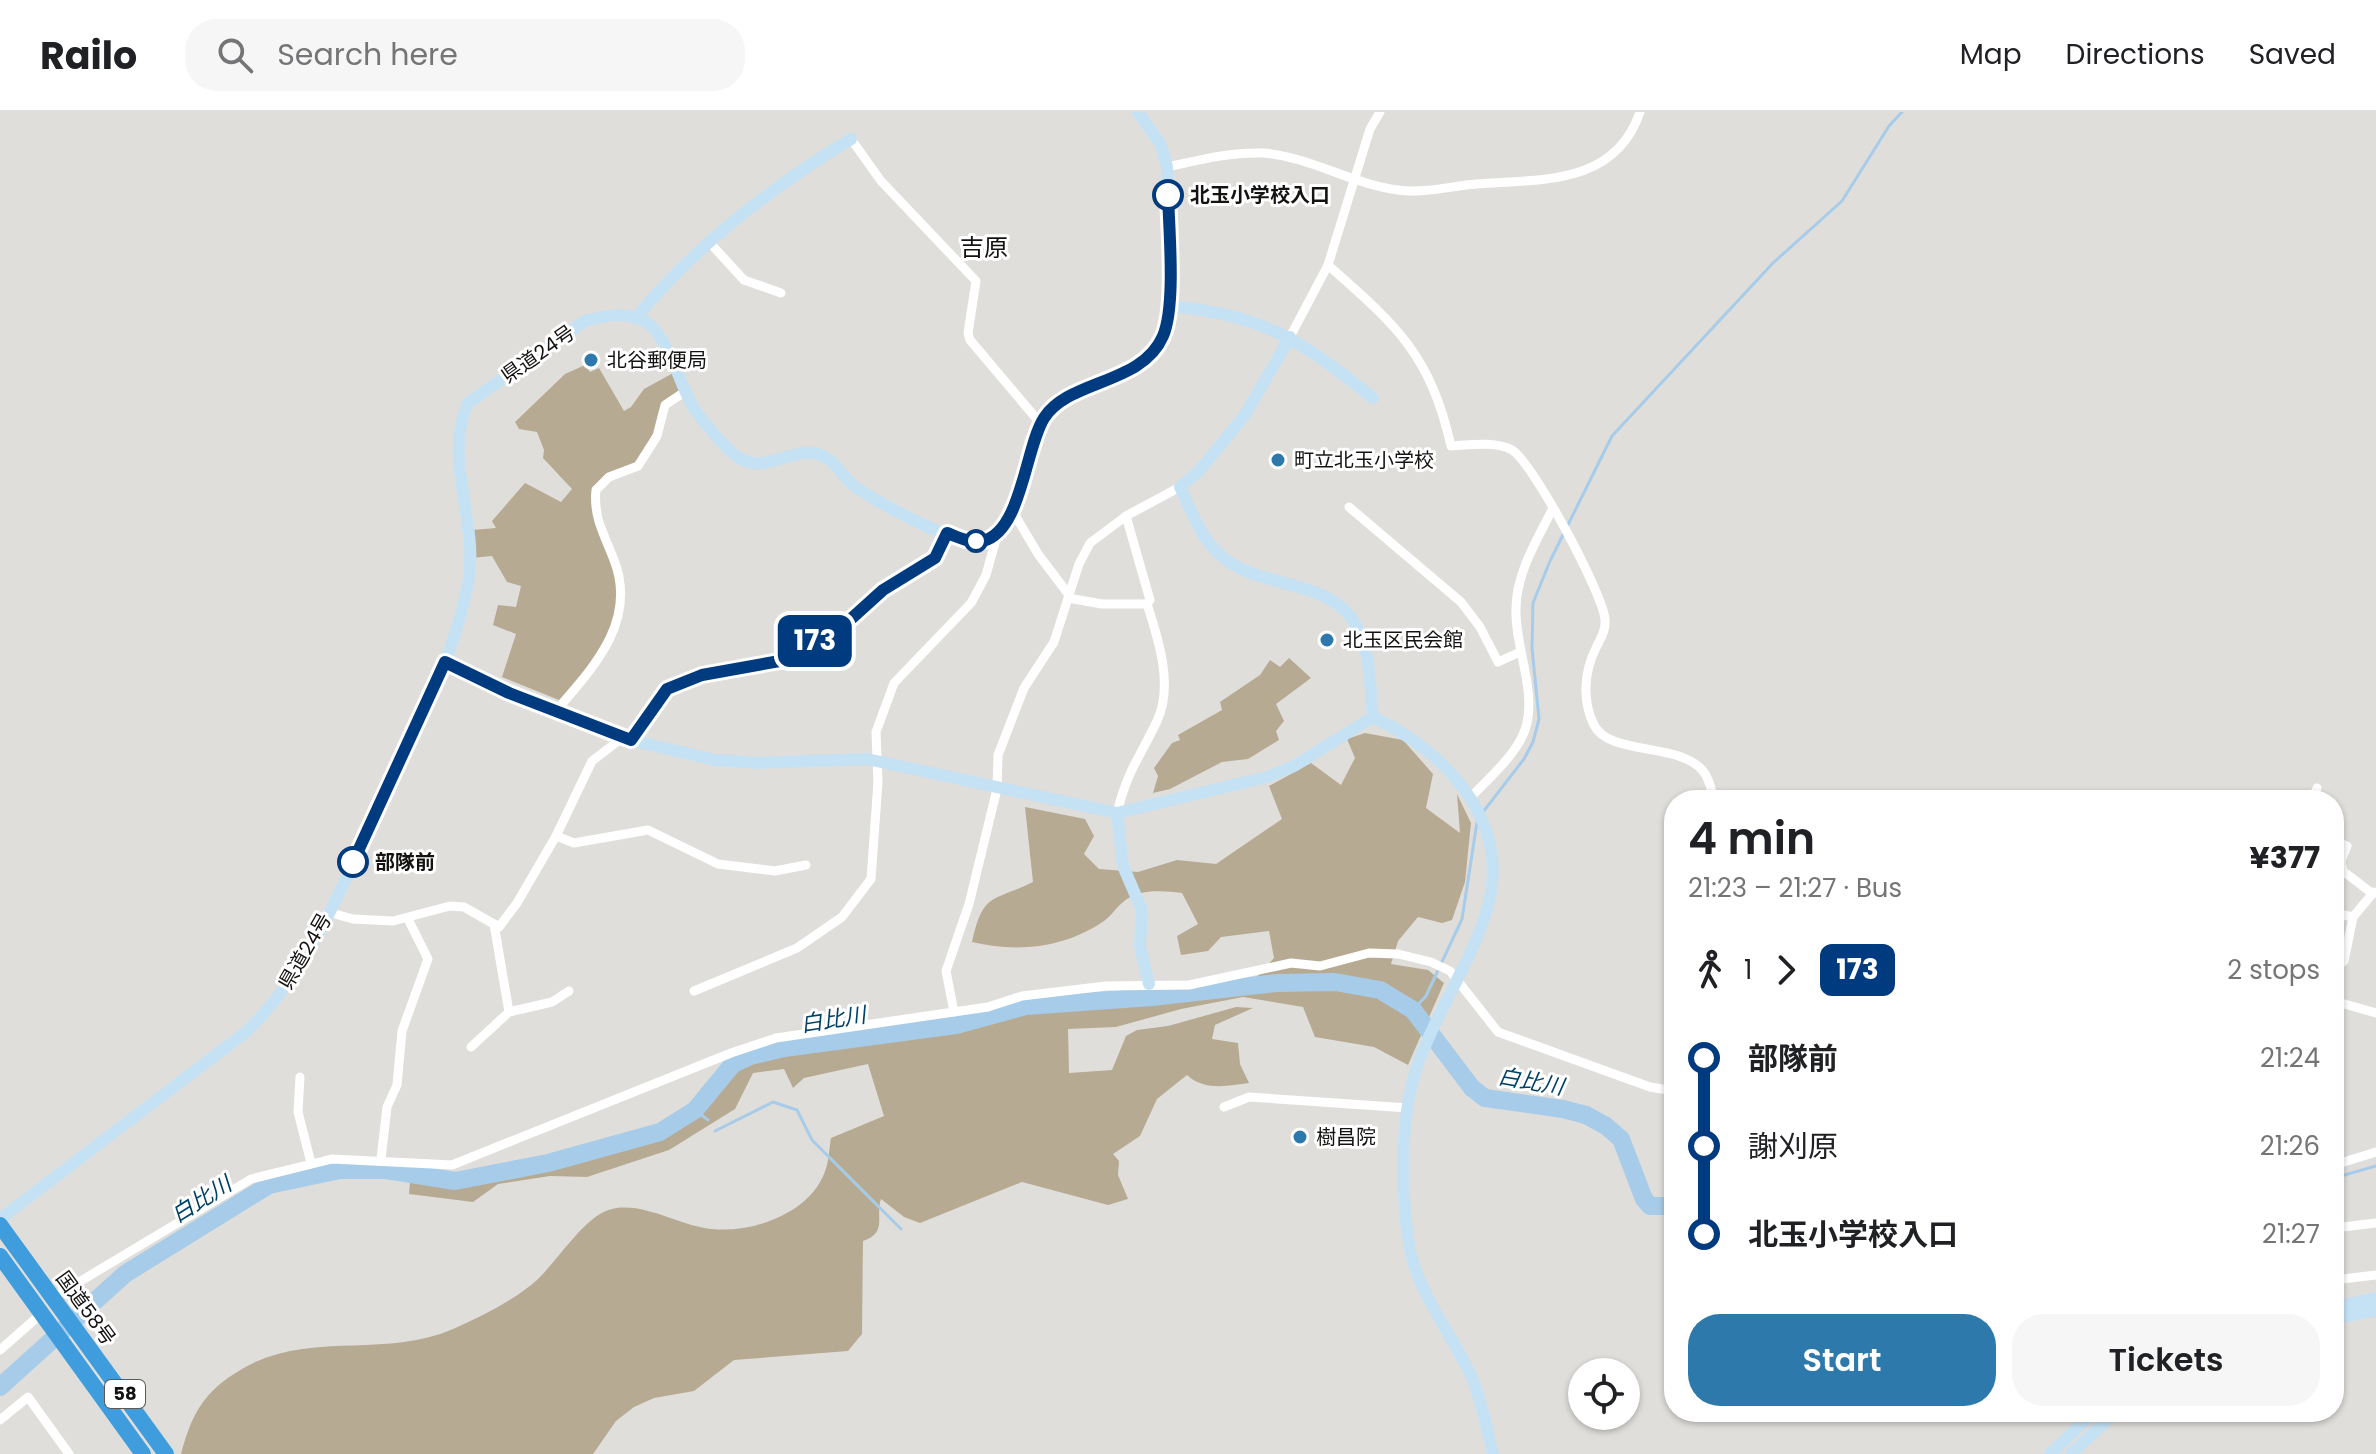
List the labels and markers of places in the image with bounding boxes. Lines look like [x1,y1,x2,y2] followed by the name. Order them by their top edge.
[1153,180,1183,210] marker: 北玉小学校入口
[1190,181,1330,209] place label: 北玉小学校入口
[607,346,707,374] place label: 北谷郵便局
[582,351,600,369] marker: 北谷郵便局
[1294,446,1434,474] place label: 町立北玉小学校
[1269,451,1287,469] marker: 町立北玉小学校
[965,530,987,552] unlabelled marker
[1343,626,1463,654] place label: 北玉区民会館
[1318,631,1336,649] marker: 北玉区民会館
[338,847,368,877] marker: 部隊前
[375,848,435,876] place label: 部隊前
[1316,1123,1376,1151] place label: 樹昌院
[1291,1128,1309,1146] marker: 樹昌院

